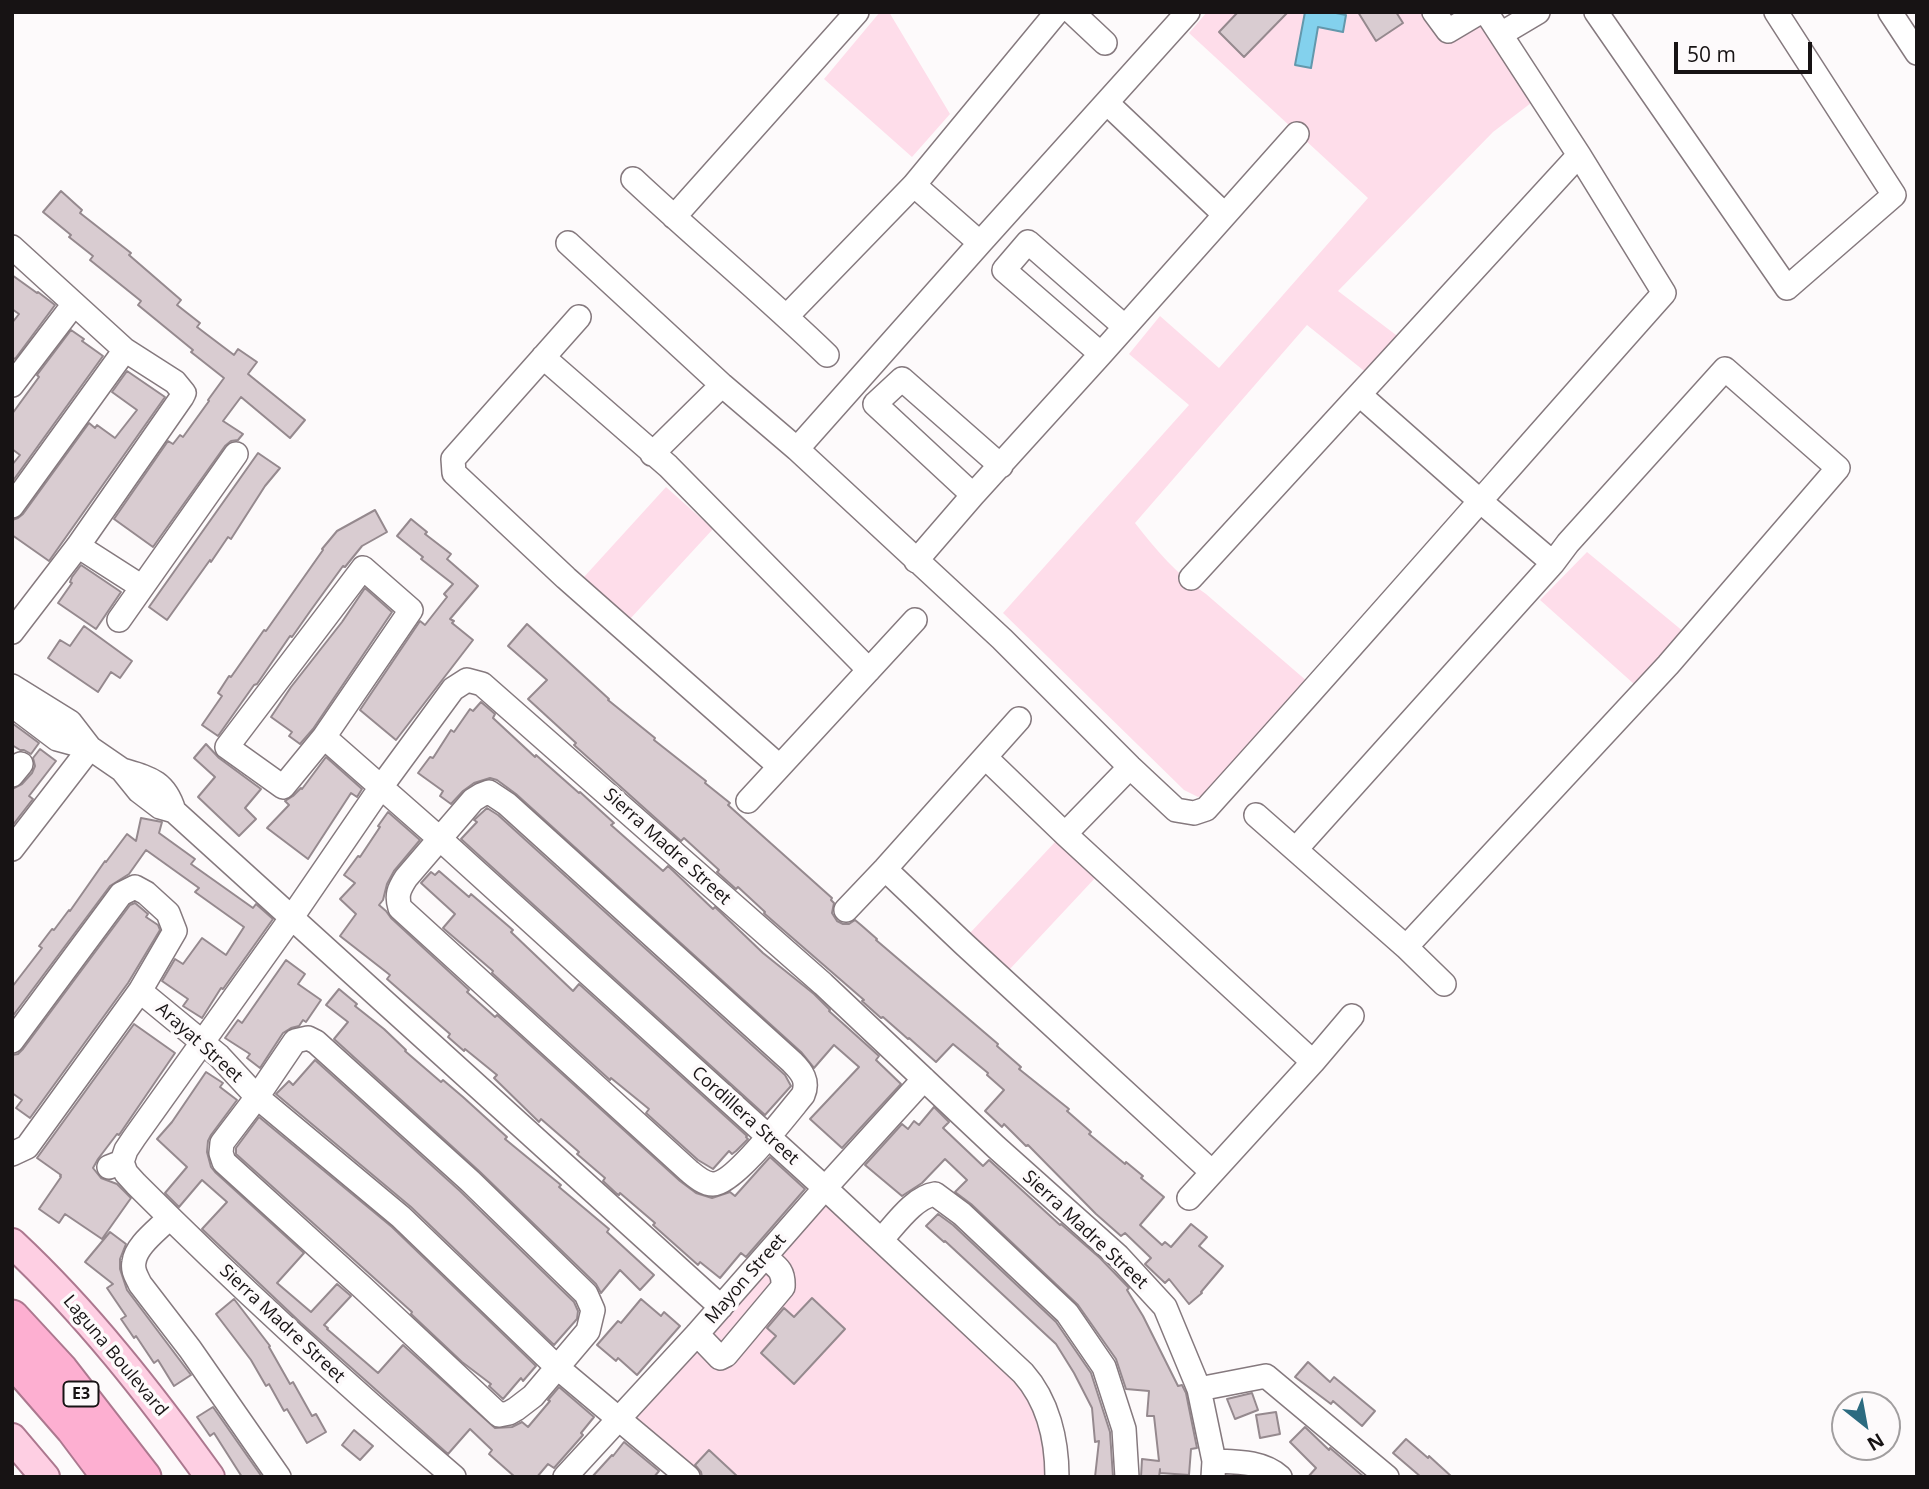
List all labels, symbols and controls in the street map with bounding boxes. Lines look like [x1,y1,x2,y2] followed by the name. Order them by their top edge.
[1677,28,1815,72] scale bar
[1687,40,1736,68] text: 50 m
[599,784,735,910] street label: Sierra Madre Street
[151,998,247,1088] street label: Arayat Street
[687,1062,803,1170] street label: Cordillera Street
[1018,1166,1152,1294] street label: Sierra Madre Street
[701,1230,791,1328] street label: Mayon Street
[215,1260,349,1388] street label: Sierra Madre Street
[58,1291,172,1421] street label: Laguna Boulevard
[64,1382,98,1406] road number: E3
[1831,1391,1901,1461] north arrow
[1862,1427,1889,1457] text: N

